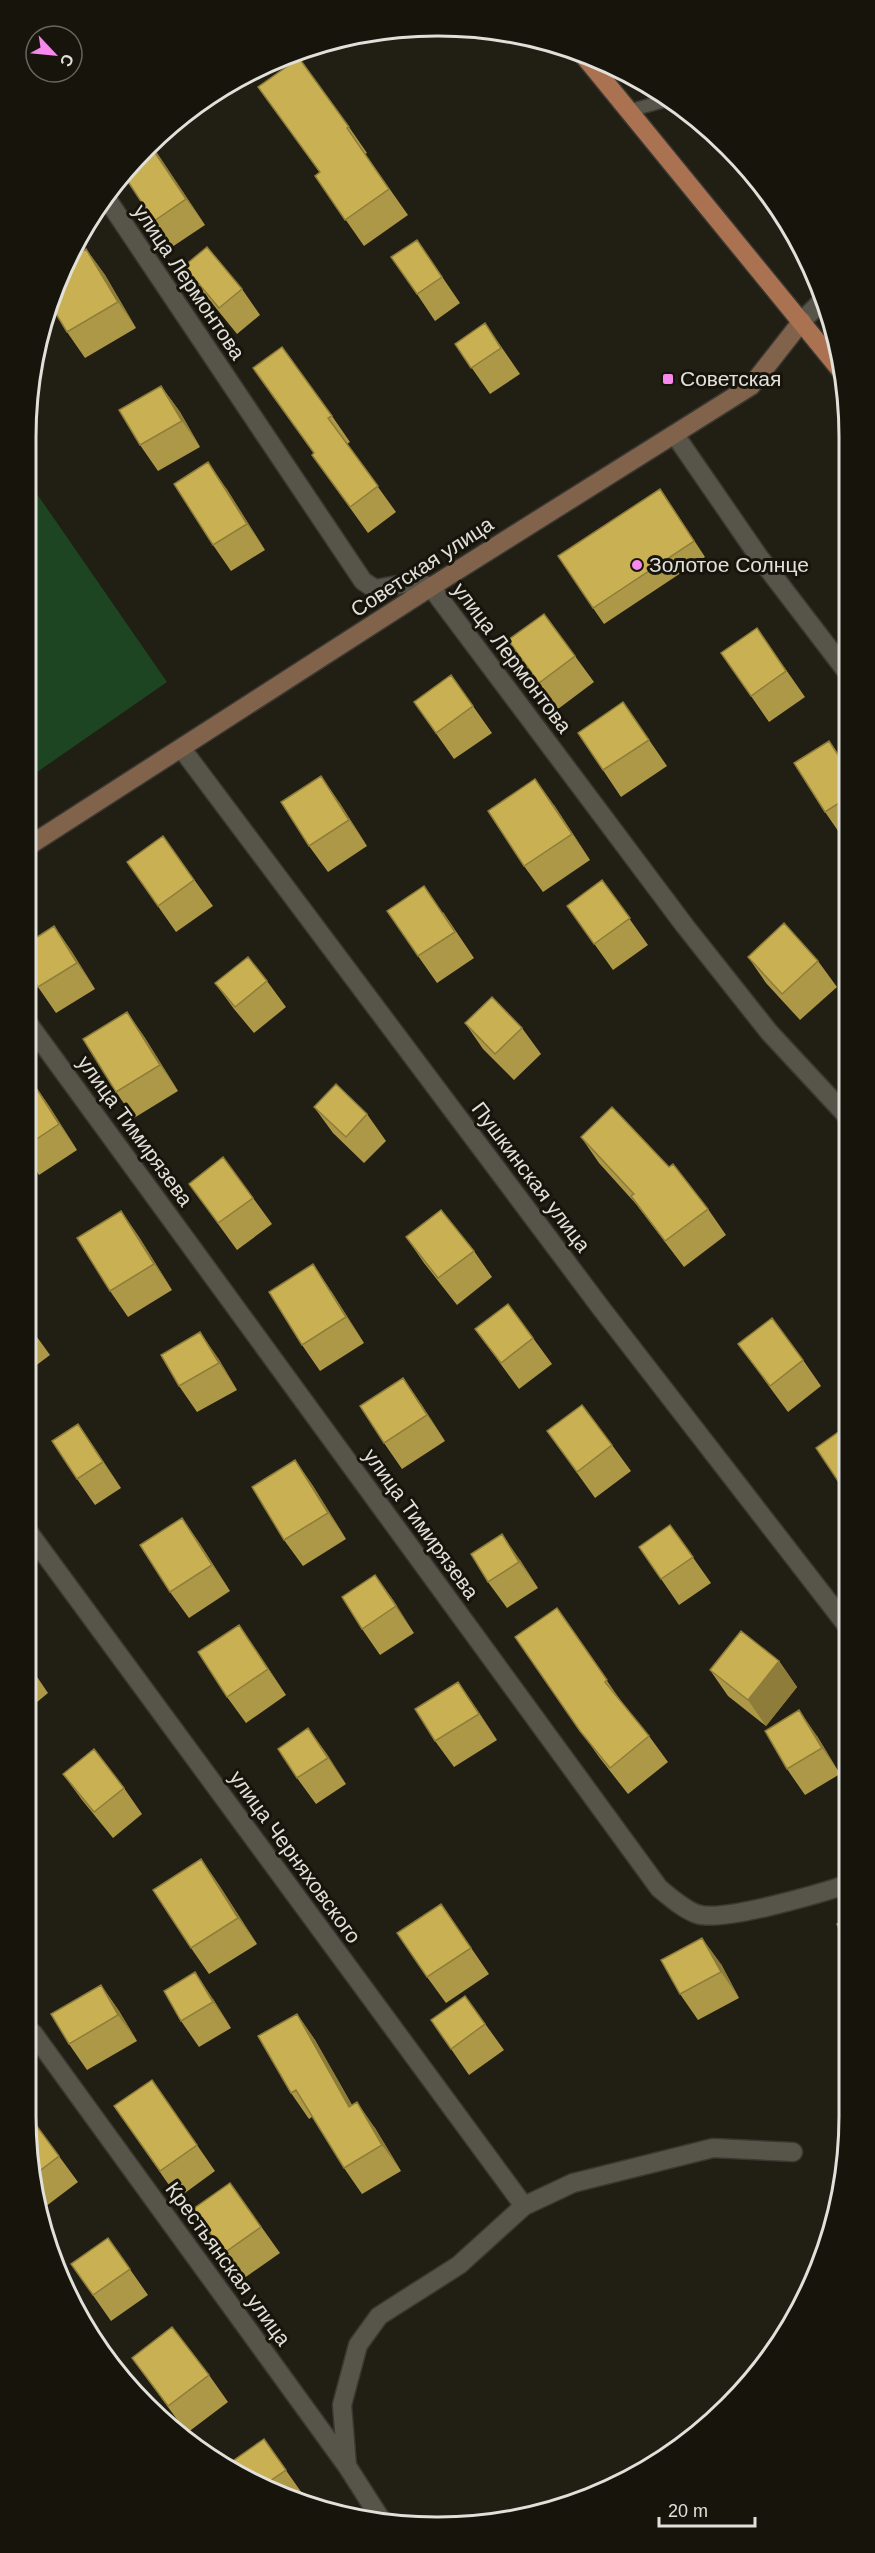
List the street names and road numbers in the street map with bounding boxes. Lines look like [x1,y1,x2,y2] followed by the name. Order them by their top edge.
[129,200,250,364] street label: улица Лермонтова
[346,512,497,621] street label: Советская улица
[448,578,577,738] street label: улица Лермонтова
[73,1051,198,1210] street label: улица Тимирязева
[468,1097,595,1256] street label: Пушкинская улица
[359,1444,484,1603] street label: улица Тимирязева
[225,1766,366,1947] street label: улица Черняховского
[161,2178,296,2350] street label: Крестьянская улица

